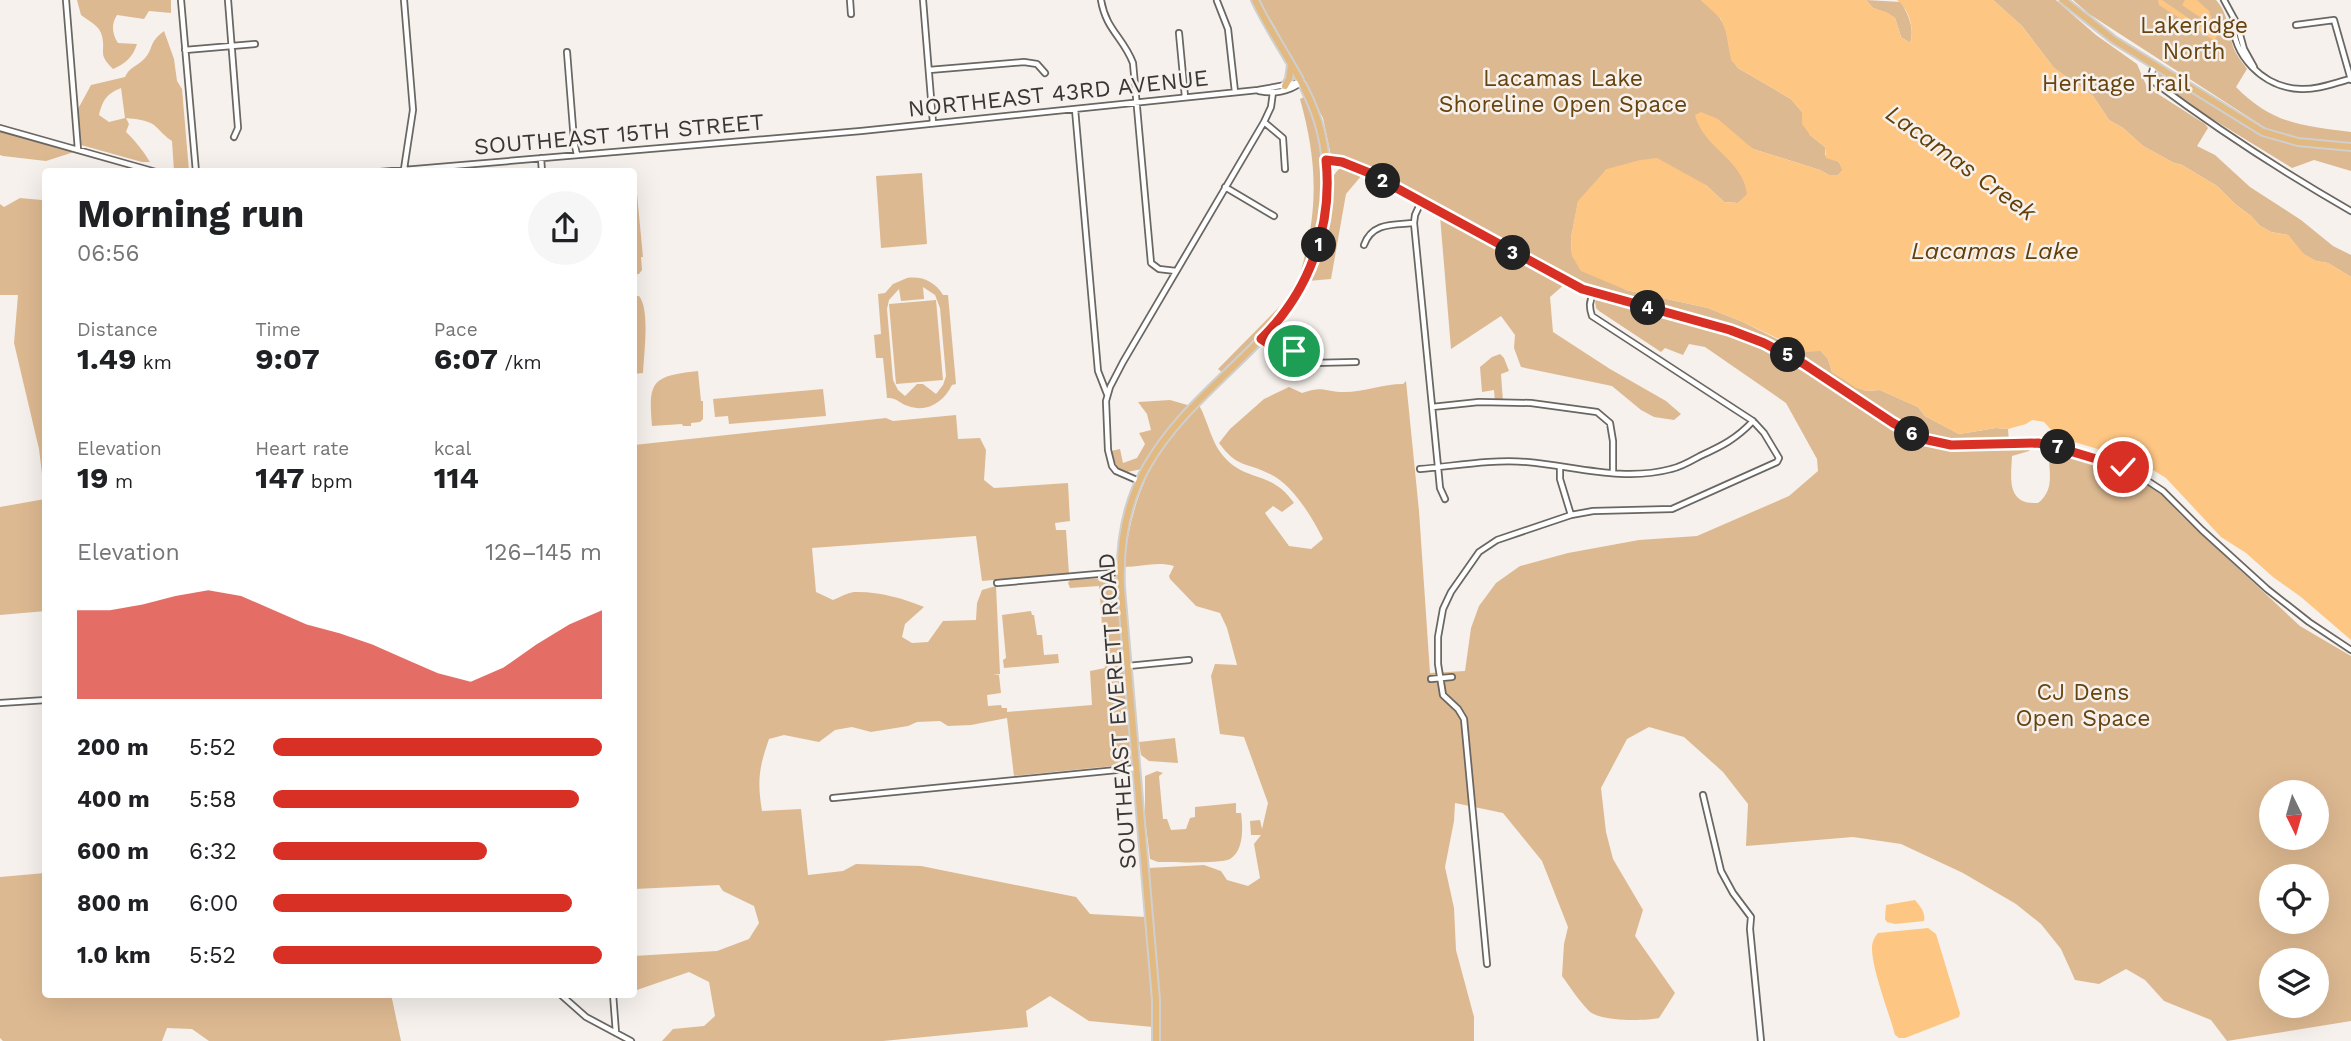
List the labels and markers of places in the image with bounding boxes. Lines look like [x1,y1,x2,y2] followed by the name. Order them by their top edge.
[1366,164,1400,198] pin: 2
[1302,228,1336,262] pin: 1
[1496,236,1530,270] pin: 3
[1630,290,1666,326] pin: 4
[1264,321,1324,381] pin
[1770,338,1806,372] pin: 5
[1895,416,1930,452] pin: 6
[2040,430,2076,464] pin: 7
[2093,437,2153,497] pin

